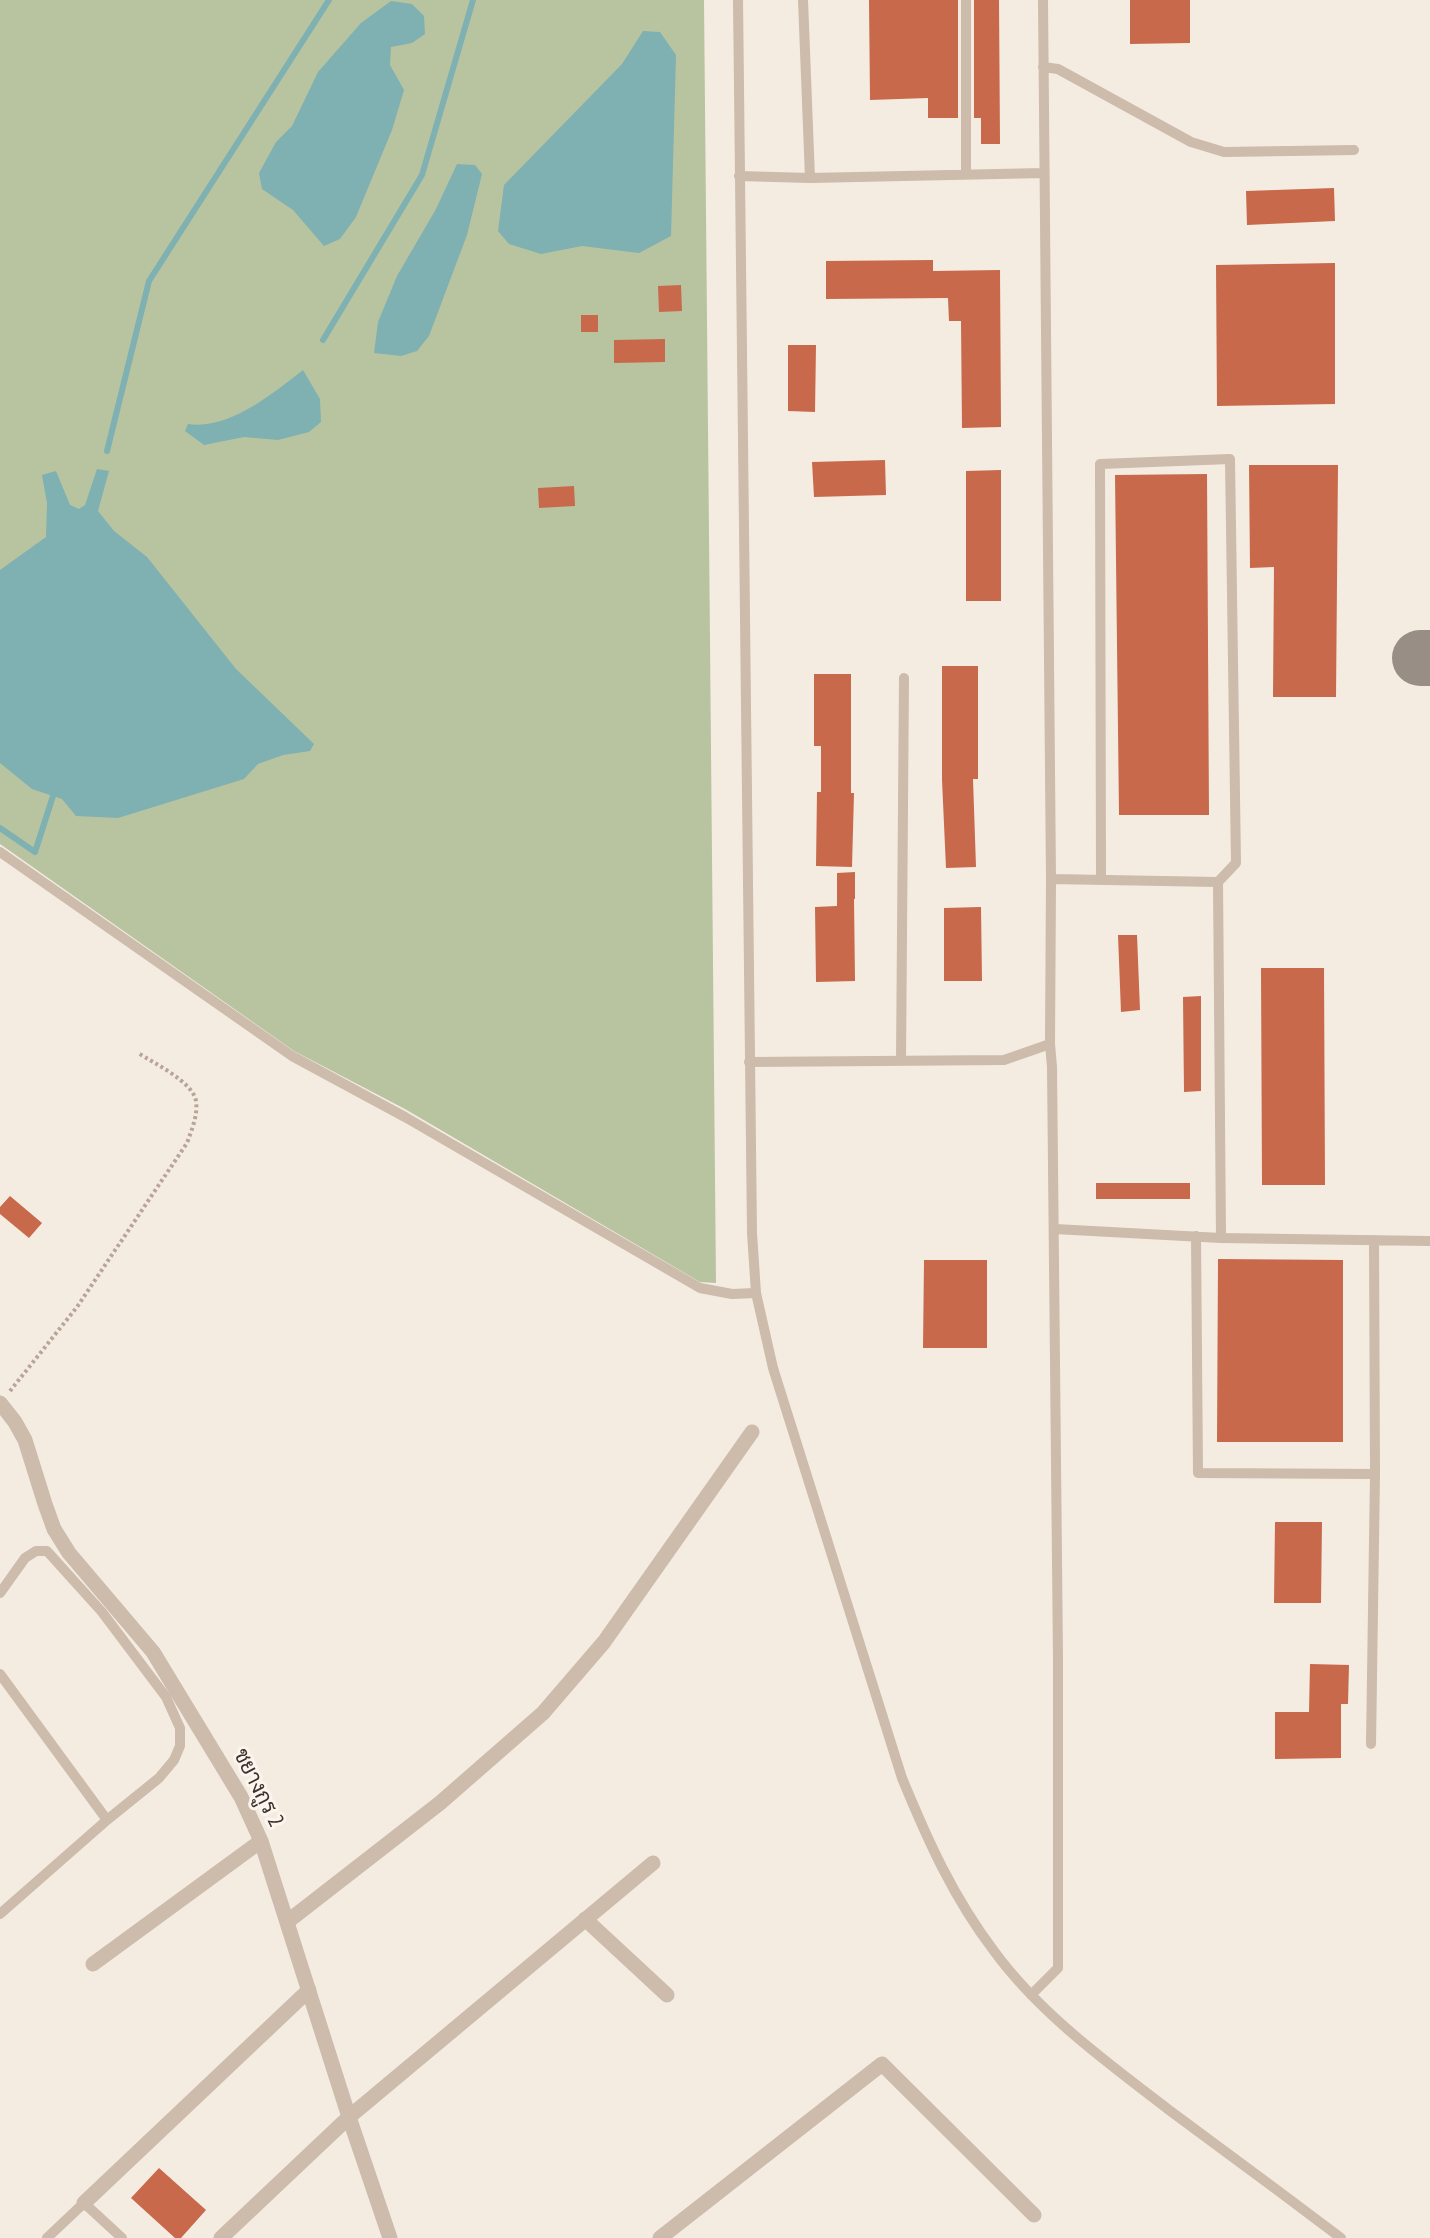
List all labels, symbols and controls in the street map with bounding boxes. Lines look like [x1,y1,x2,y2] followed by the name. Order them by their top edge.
[227,1744,289,1832] street label: ชยางกูร 2

